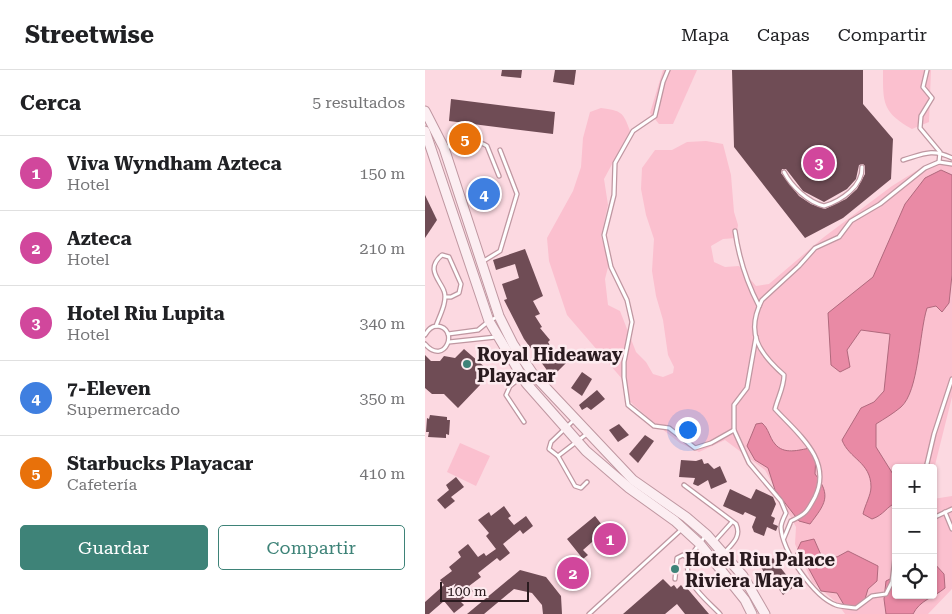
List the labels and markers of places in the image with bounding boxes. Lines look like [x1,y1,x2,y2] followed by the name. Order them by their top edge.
[449,120,481,158] pin: 5
[803,144,835,182] pin: 3
[468,175,500,213] pin: 4
[477,344,623,386] place label: Royal Hideaway Playacar
[461,358,473,370] marker: Royal Hideaway Playacar
[594,520,626,558] pin: 1
[685,549,835,591] place label: Hotel Riu Palace Riviera Maya
[557,554,589,592] pin: 2
[669,563,681,575] marker: Hotel Riu Palace Riviera Maya

